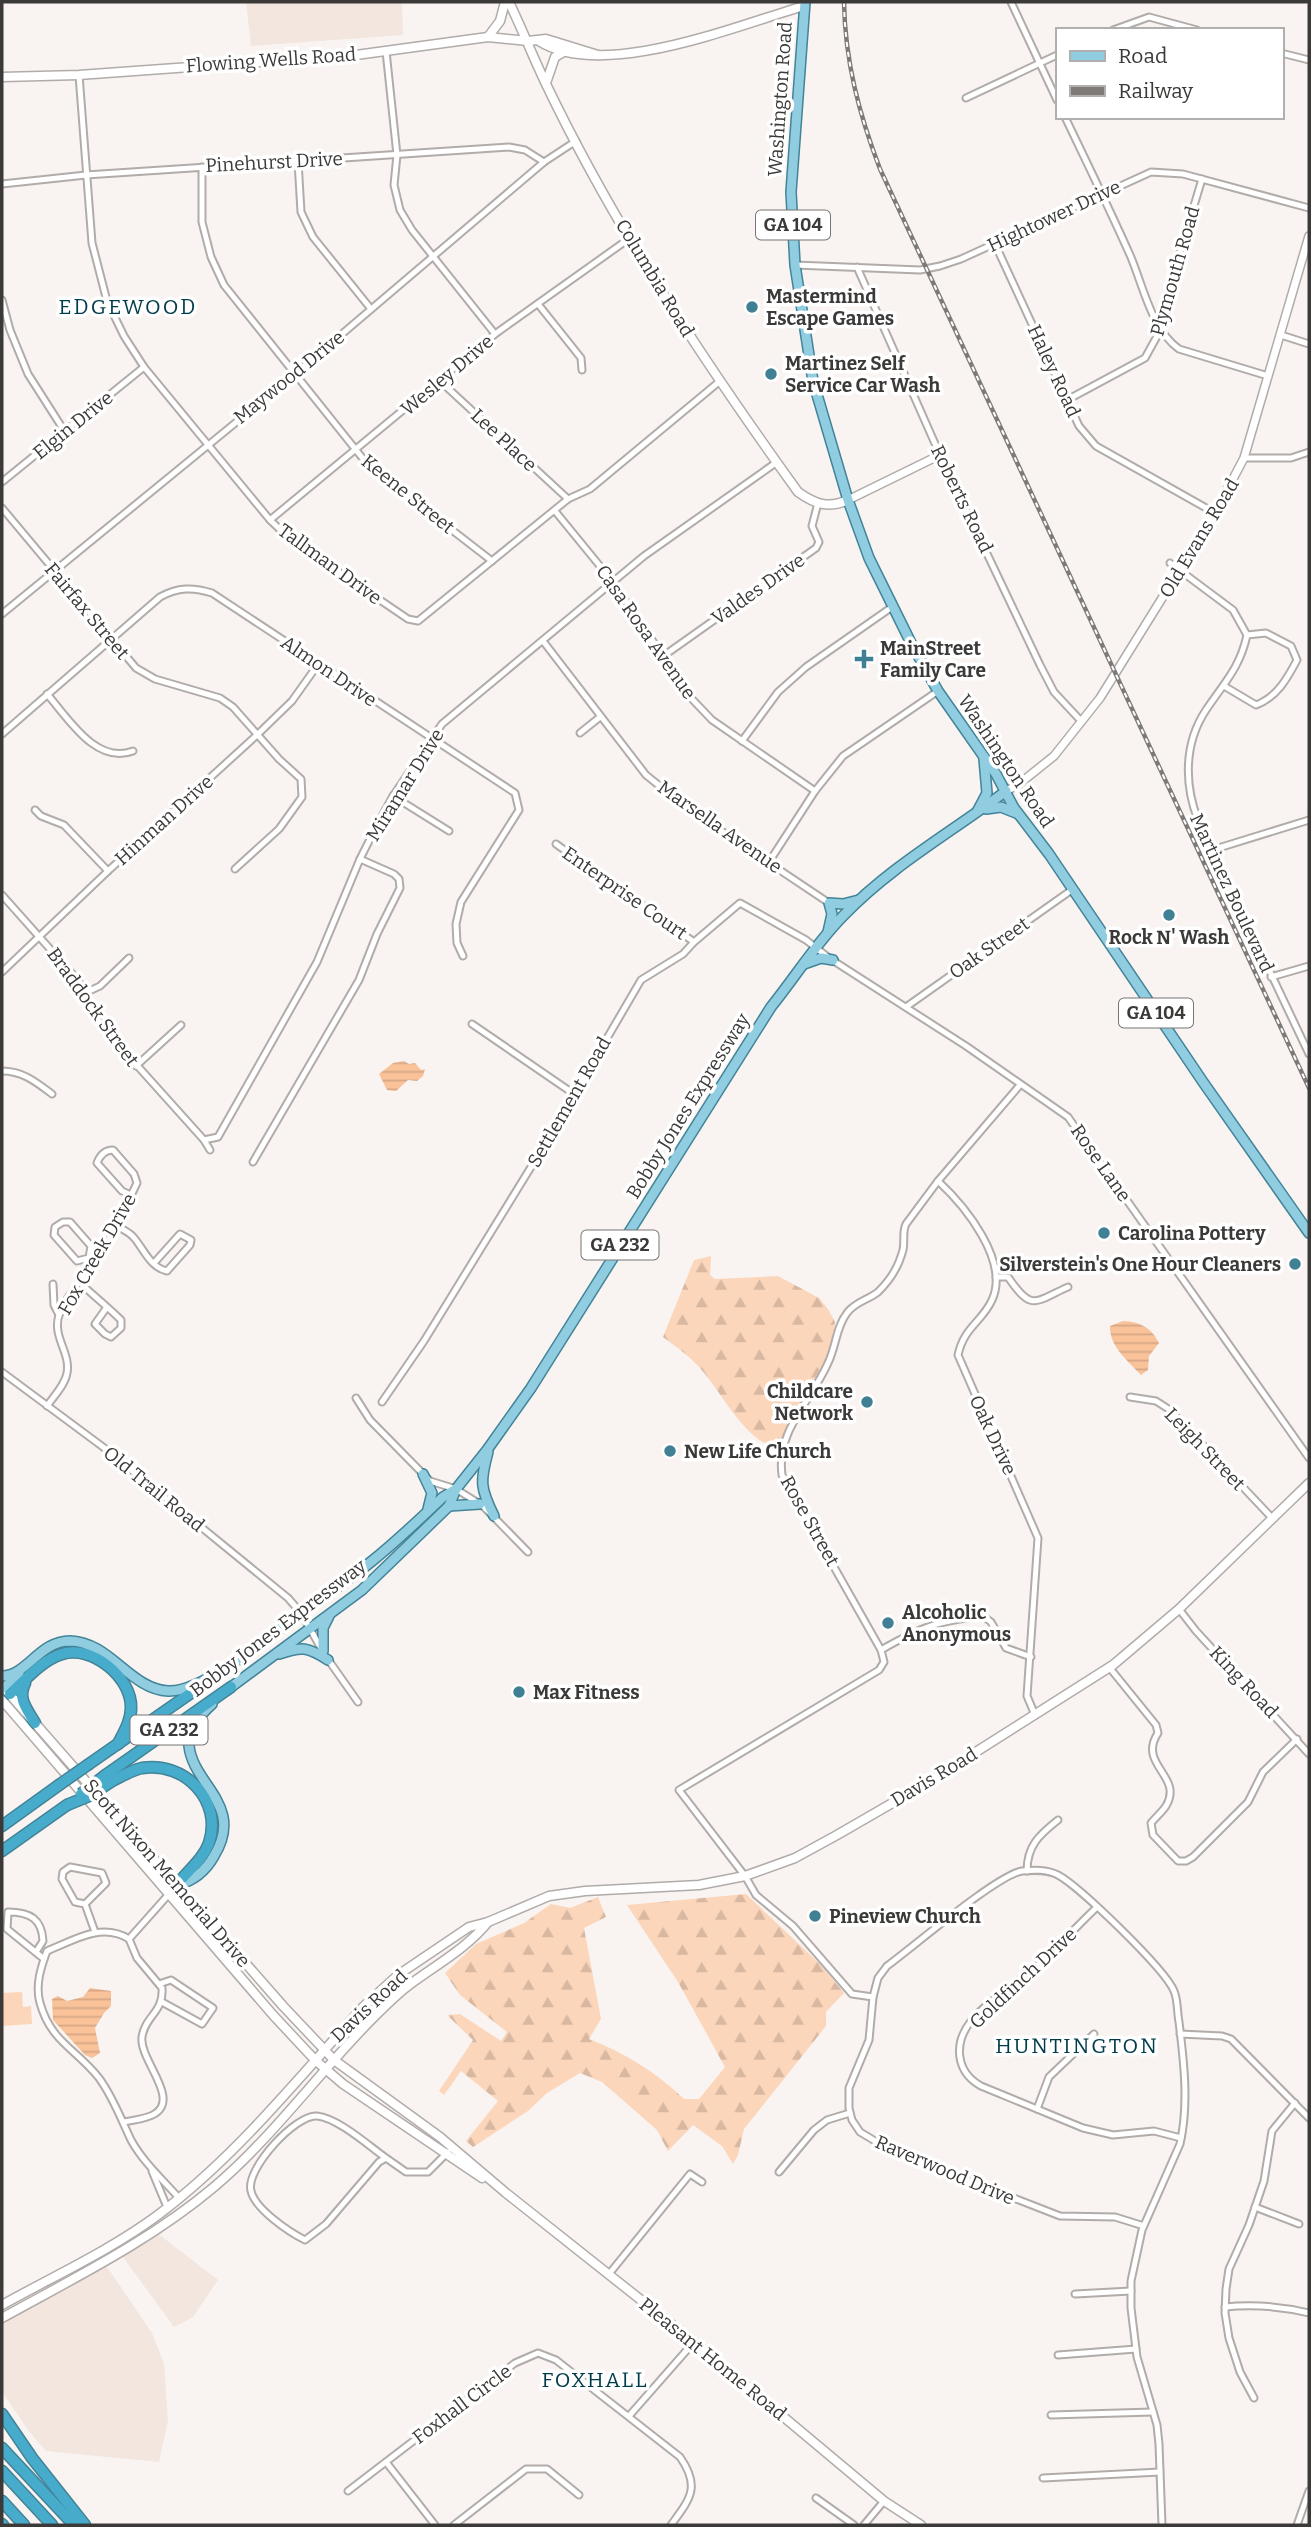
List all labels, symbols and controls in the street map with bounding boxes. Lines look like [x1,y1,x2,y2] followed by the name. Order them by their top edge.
[763,21,797,177] street label: Washington Road
[1056,28,1283,119] legend
[185,43,357,77] street label: Flowing Wells Road
[1118,43,1167,69] text: Road
[1118,78,1194,104] text: Railway
[205,147,343,177] street label: Pinehurst Drive
[984,175,1124,257] street label: Hightower Drive
[1145,203,1205,339] street label: Plymouth Road
[756,210,830,240] road number: GA 104
[611,215,699,341] street label: Columbia Road
[766,285,894,330] place label: Mastermind Escape Games
[59,294,197,320] district label: EDGEWOOD
[744,299,760,315] marker: Mastermind Escape Games
[1023,321,1085,421] street label: Haley Road
[229,325,349,429] street label: Maywood Drive
[396,330,498,420] street label: Wesley Drive
[785,352,940,397] place label: Martinez Self Service Car Wash
[763,366,779,382] marker: Martinez Self Service Car Wash
[28,386,118,464] street label: Elgin Drive
[466,404,542,476] street label: Lee Place
[926,441,998,557] street label: Roberts Road
[357,449,459,539] street label: Keene Street
[1154,474,1244,602] street label: Old Evans Road
[274,519,386,609] street label: Tallman Drive
[707,548,809,630] street label: Valdes Drive
[40,558,134,664] street label: Fairfax Street
[591,560,701,704] street label: Casa Rosa Avenue
[277,631,381,711] street label: Almon Drive
[880,637,986,682] place label: MainStreet Family Care
[854,649,874,669] marker: MainStreet Family Care
[953,690,1059,832] street label: Washington Road
[361,724,449,846] street label: Miramar Drive
[110,770,218,870] street label: Hinman Drive
[653,776,787,878] street label: Marsella Avenue
[1185,810,1279,976] street label: Martinez Boulevard
[558,841,692,945] street label: Enterprise Court
[1161,907,1177,923] marker: Rock N' Wash
[945,912,1034,984] street label: Oak Street
[1109,926,1229,949] place label: Rock N' Wash
[42,943,144,1071] street label: Braddock Street
[1119,998,1193,1028] road number: GA 104
[621,1008,755,1203] street label: Bobby Jones Expressway
[522,1033,616,1171] street label: Settlement Road
[1066,1120,1136,1206] street label: Rose Lane
[53,1189,141,1319] street label: Fox Creek Drive
[1118,1222,1266,1245] place label: Carolina Pottery
[1096,1225,1112,1241] marker: Carolina Pottery
[582,1230,658,1260] road number: GA 232
[999,1253,1281,1276] place label: Silverstein's One Hour Cleaners
[1287,1256,1303,1272] marker: Silverstein's One Hour Cleaners
[767,1380,854,1425] place label: Childcare Network
[965,1391,1021,1479] street label: Oak Drive
[859,1394,875,1410] marker: Childcare Network
[1160,1403,1250,1495] street label: Leigh Street
[684,1440,831,1463] place label: New Life Church
[99,1441,209,1537] street label: Old Trail Road
[662,1443,678,1459] marker: New Life Church
[776,1472,844,1570] street label: Rose Street
[185,1554,371,1702] street label: Bobby Jones Expressway
[902,1601,1011,1646] place label: Alcoholic Anonymous
[880,1615,896,1631] marker: Alcoholic Anonymous
[1205,1641,1283,1723] street label: King Road
[533,1681,640,1704] place label: Max Fitness
[511,1684,527,1700] marker: Max Fitness
[130,1716,208,1744] road number: GA 232
[887,1742,981,1812] street label: Davis Road
[79,1774,255,1972] street label: Scott Nixon Memorial Drive
[829,1905,981,1928] place label: Pineview Church
[807,1908,823,1924] marker: Pineview Church
[965,1923,1081,2033] street label: Goldfinch Drive
[326,1965,412,2047] street label: Davis Road
[995,2033,1159,2059] district label: HUNTINGTON
[872,2130,1018,2210] street label: Raverwood Drive
[635,2293,791,2425] street label: Pleasant Home Road
[408,2359,516,2449] street label: Foxhall Circle
[541,2367,649,2393] district label: FOXHALL

